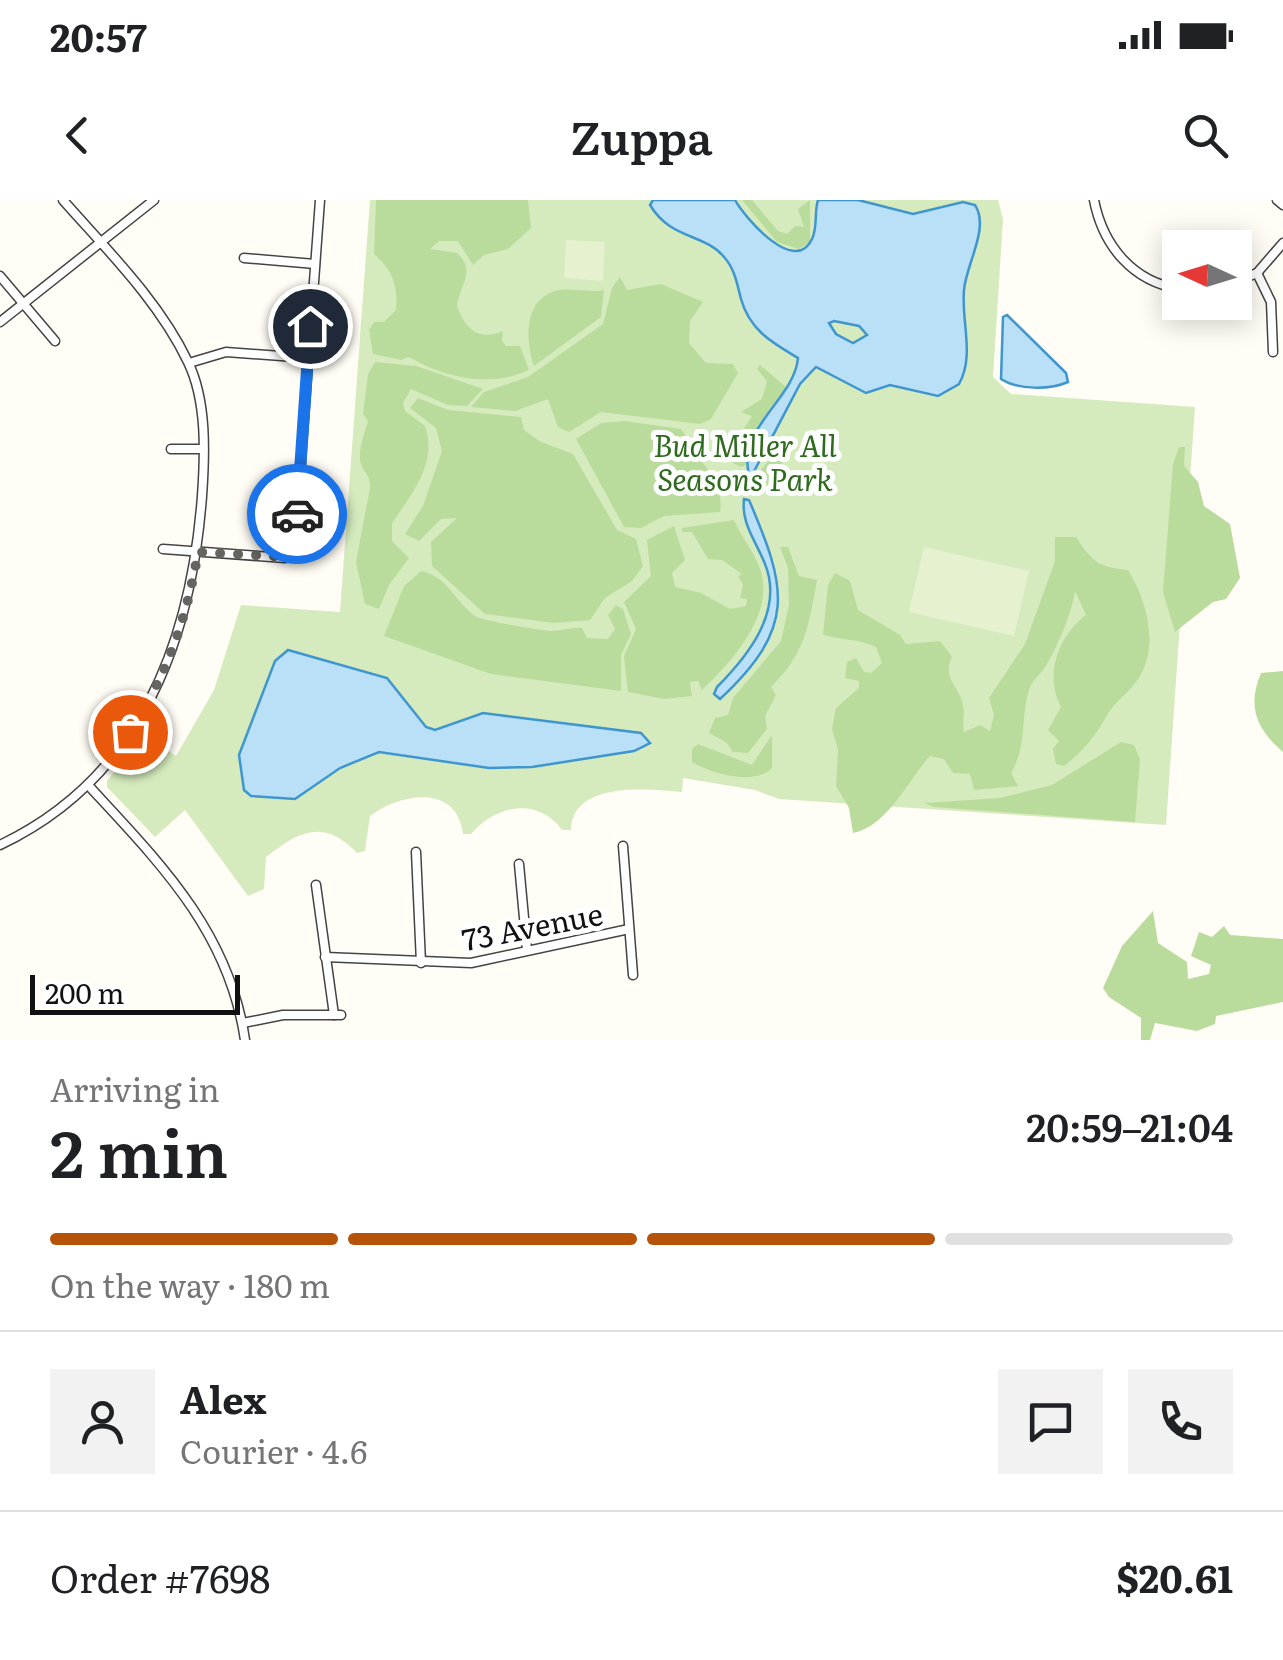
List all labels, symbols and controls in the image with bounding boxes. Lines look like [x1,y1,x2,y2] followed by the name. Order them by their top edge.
[50,7,147,64] text: 20:57
[570,102,713,169] text: Zuppa
[50,108,105,163] icon: back
[1178,108,1233,163] icon: search
[1162,230,1252,320] north arrow
[1162,230,1252,320] map controls
[268,284,353,369] pin
[283,299,338,354] icon: home
[653,422,837,500] park label: Bud Miller All Seasons Park
[247,464,347,564] courier
[270,487,325,542] icon: car
[88,690,173,775] pin
[103,705,158,760] icon: bag
[458,890,606,960] street label: 73 Avenue
[30,970,240,1014] scale bar
[45,971,124,1013] text: 200 m
[50,1064,220,1112] text: Arriving in
[1026,1097,1233,1154] text: 20:59–21:04
[50,1101,228,1198] text: 2 min
[50,1260,330,1308] text: On the way · 180 m
[50,1369,155,1474] button: person
[180,1369,266,1426] text: Alex
[998,1369,1103,1474] button: chat
[1128,1369,1233,1474] button: phone
[180,1426,367,1474] text: Courier · 4.6
[50,1548,270,1605] text: Order #7698
[1116,1548,1233,1605] text: $20.61

